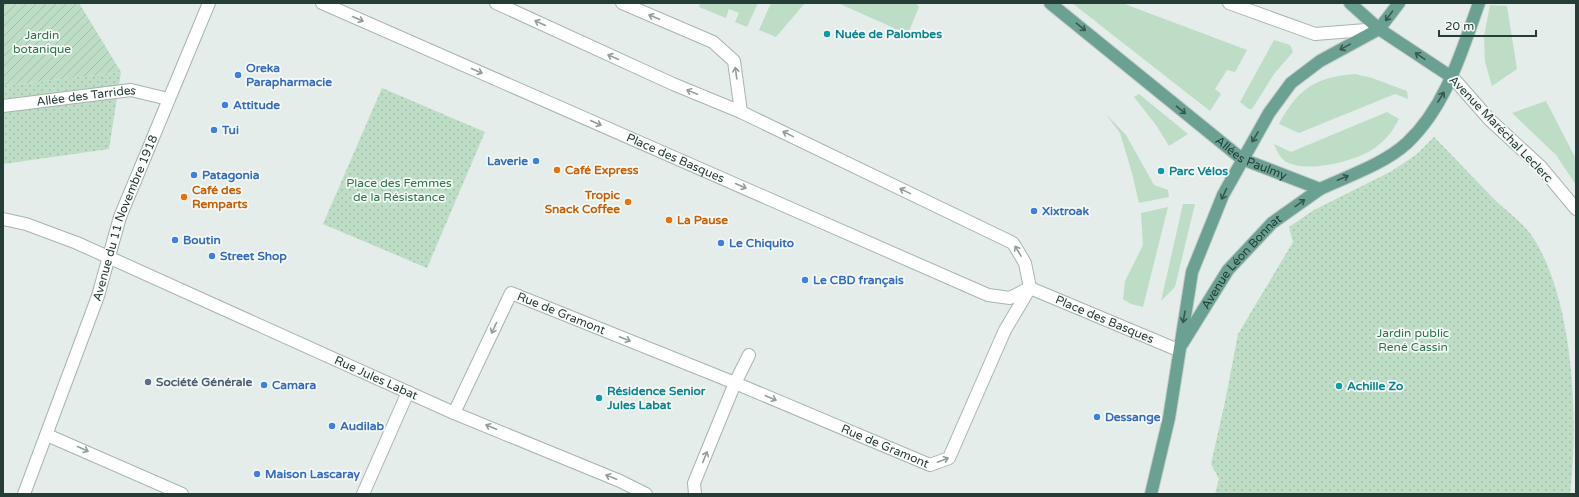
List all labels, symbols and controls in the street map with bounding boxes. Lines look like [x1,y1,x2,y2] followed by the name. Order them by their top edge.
[1385,10,1393,21] one-way arrow
[648,12,660,20] one-way arrow
[1439,12,1536,38] scale bar
[352,15,364,23] one-way arrow
[535,19,547,27] one-way arrow
[1445,19,1474,33] text: 20 m
[1075,23,1086,32] one-way arrow
[835,27,942,41] place label: Nuée de Palombes
[13,28,71,56] park label: Jardin botanique
[822,29,832,39] marker: Nuée de Palombes
[1339,44,1351,52] one-way arrow
[1415,52,1426,60] one-way arrow
[607,53,619,60] one-way arrow
[246,61,332,90] place label: Oreka Parapharmacie
[732,67,740,80] one-way arrow
[471,68,483,75] one-way arrow
[233,70,243,80] marker: Oreka Parapharmacie
[1446,73,1556,185] street label: Avenue Maréchal Leclerc
[36,83,138,109] street label: Allée des Tarrides
[687,87,699,95] one-way arrow
[1437,91,1445,103] one-way arrow
[233,98,280,112] place label: Attitude
[220,100,230,110] marker: Attitude
[1176,106,1186,115] one-way arrow
[590,120,602,127] one-way arrow
[221,123,239,137] place label: Tui
[209,125,219,135] marker: Tui
[624,130,727,186] street label: Place des Basques
[782,130,794,137] one-way arrow
[1250,131,1258,143] one-way arrow
[90,133,160,303] street label: Avenue du 11 Novembre 1918
[1213,133,1289,183] street label: Allées Paulmy
[487,154,528,168] place label: Laverie
[531,156,541,166] marker: Laverie
[565,163,639,178] place label: Café Express
[1169,164,1228,178] place label: Parc Vélos
[552,165,562,175] marker: Café Express
[1156,166,1166,176] marker: Parc Vélos
[202,168,260,183] place label: Patagonia
[189,170,199,180] marker: Patagonia
[1337,174,1349,182] one-way arrow
[346,176,452,204] park label: Place des Femmes de la Résistance
[192,183,248,212] place label: Café des Remparts
[734,183,746,191] one-way arrow
[899,187,911,194] one-way arrow
[545,188,621,216] place label: Tropic Snack Coffee
[1220,188,1227,200] one-way arrow
[179,192,189,202] marker: Café des Remparts
[623,197,633,207] marker: Tropic Snack Coffee
[1294,199,1305,207] one-way arrow
[1042,204,1090,218] place label: Xixtroak
[1029,206,1039,216] marker: Xixtroak
[1199,211,1285,312] street label: Avenue Léon Bonnat
[677,213,728,227] place label: La Pause
[664,215,674,225] marker: La Pause
[183,233,221,247] place label: Boutin
[170,235,180,245] marker: Boutin
[729,236,794,251] place label: Le Chiquito
[716,238,726,248] marker: Le Chiquito
[1014,245,1022,257] one-way arrow
[220,249,287,264] place label: Street Shop
[207,251,217,261] marker: Street Shop
[813,273,904,288] place label: Le CBD français
[800,275,810,285] marker: Le CBD français
[515,289,608,337] street label: Rue de Gramont
[1053,292,1156,346] street label: Place des Basques
[1180,310,1188,323] one-way arrow
[490,322,497,334] one-way arrow
[1377,326,1449,354] park label: Jardin public René Cassin
[618,335,630,343] one-way arrow
[332,353,420,403] street label: Rue Jules Labat
[156,375,253,389] place label: Société Générale
[143,377,153,387] marker: Société Générale
[272,378,316,392] place label: Camara
[1347,379,1403,393] place label: Achille Zo
[259,380,269,390] marker: Camara
[1334,381,1344,391] marker: Achille Zo
[606,384,706,412] place label: Résidence Senior Jules Labat
[594,393,604,403] marker: Résidence Senior Jules Labat
[764,395,776,403] one-way arrow
[1105,410,1161,425] place label: Dessange
[1092,412,1102,422] marker: Dessange
[340,419,384,433] place label: Audilab
[327,421,337,431] marker: Audilab
[839,421,931,471] street label: Rue de Gramont
[485,423,497,431] one-way arrow
[77,446,89,454] one-way arrow
[701,452,709,464] one-way arrow
[936,456,948,464] one-way arrow
[265,467,361,482] place label: Maison Lascaray
[252,469,262,479] marker: Maison Lascaray
[605,473,617,481] one-way arrow

